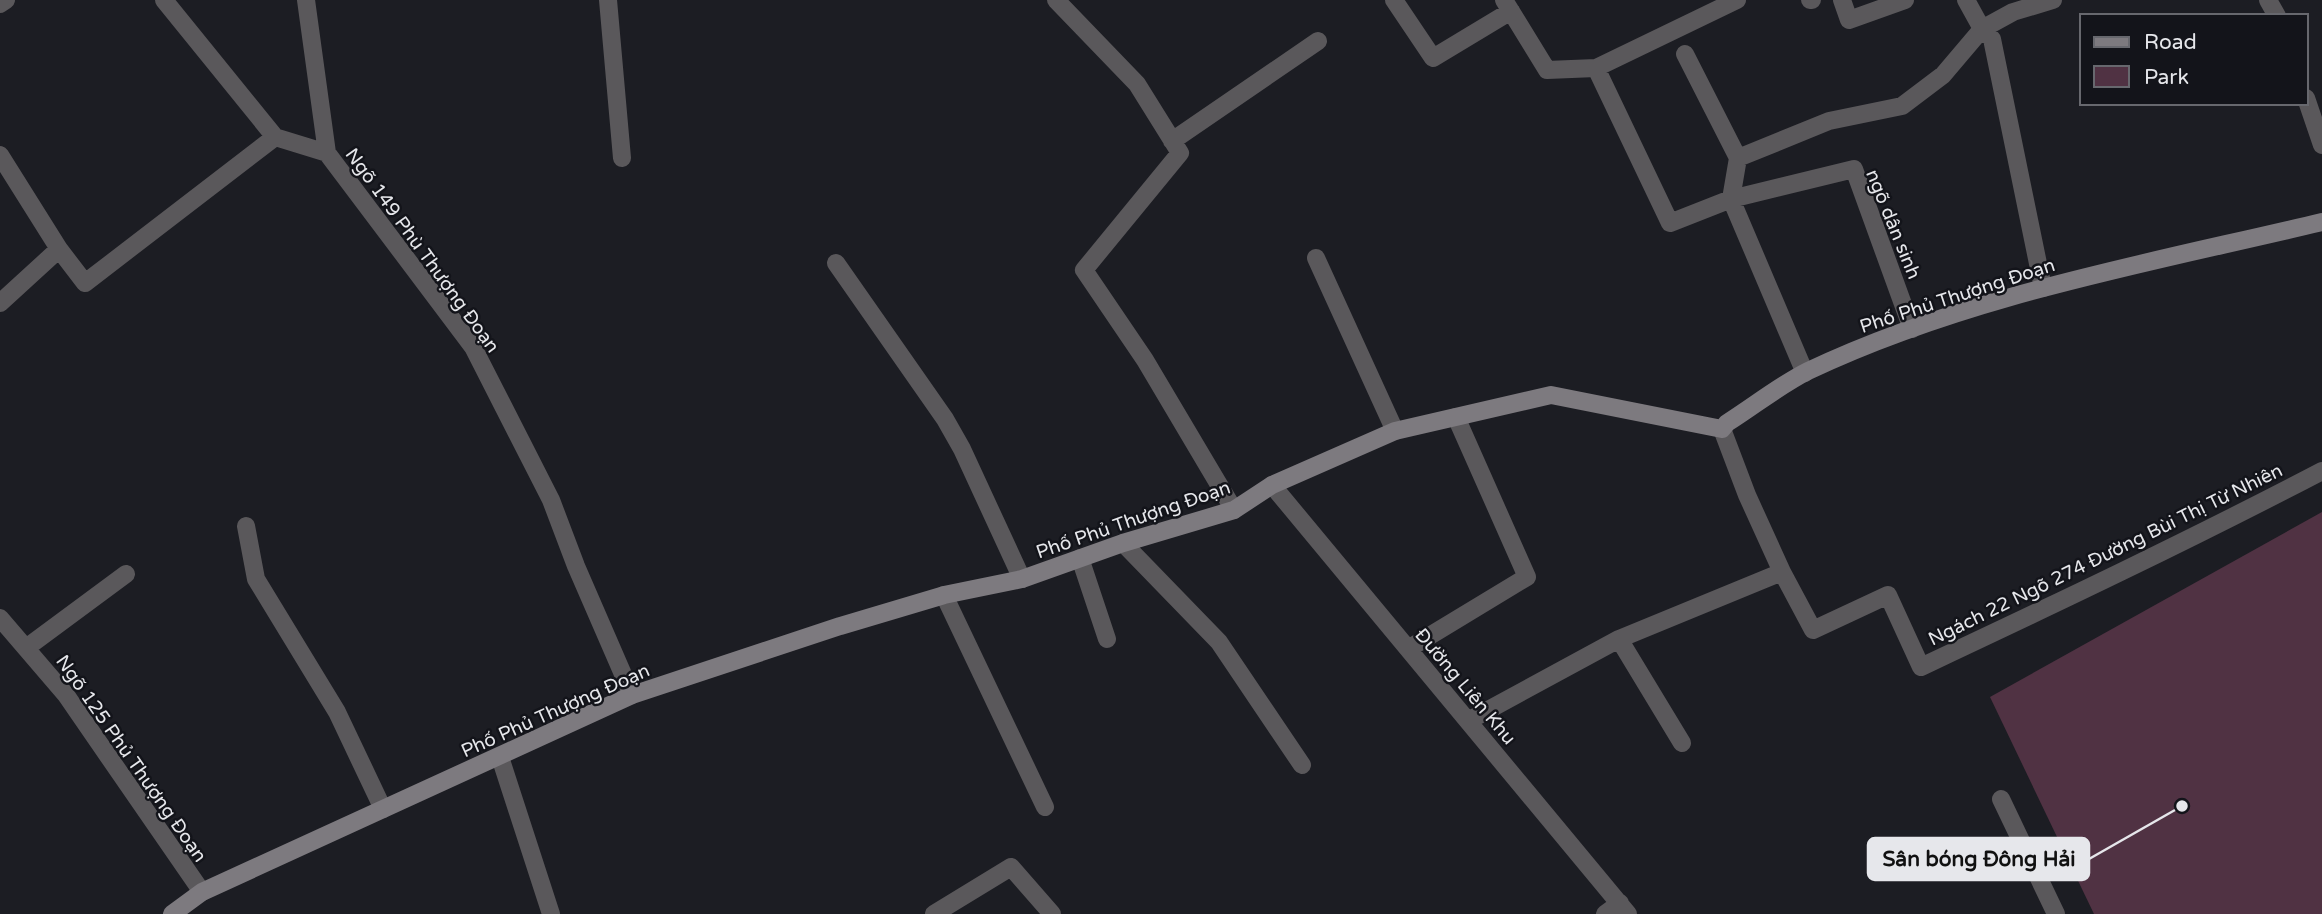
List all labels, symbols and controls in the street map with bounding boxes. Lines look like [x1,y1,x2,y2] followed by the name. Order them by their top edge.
[2080,14,2308,105] legend
[2144,30,2197,55] text: Road
[2144,65,2189,90] text: Park
[341,144,504,357] street label: Ngõ 149 Phù Thượng Đoạn
[1861,166,1925,282] street label: ngõ dân sinh
[1857,254,2058,338] street label: Phố Phủ Thượng Đoạn
[1925,459,2286,651] street label: Ngách 22 Ngõ 274 Đường Bùi Thị Từ Nhiên
[1033,476,1233,564] street label: Phố Phủ Thượng Đoạn
[1410,624,1520,749] street label: Đường Liên Khu
[51,651,211,866] street label: Ngõ 125 Phủ Thượng Đoạn
[458,659,653,762] street label: Phố Phủ Thượng Đoạn
[1868,838,2089,880] callout: Sân bóng Đông Hải
[1882,847,2076,872] text: Sân bóng Đông Hải

